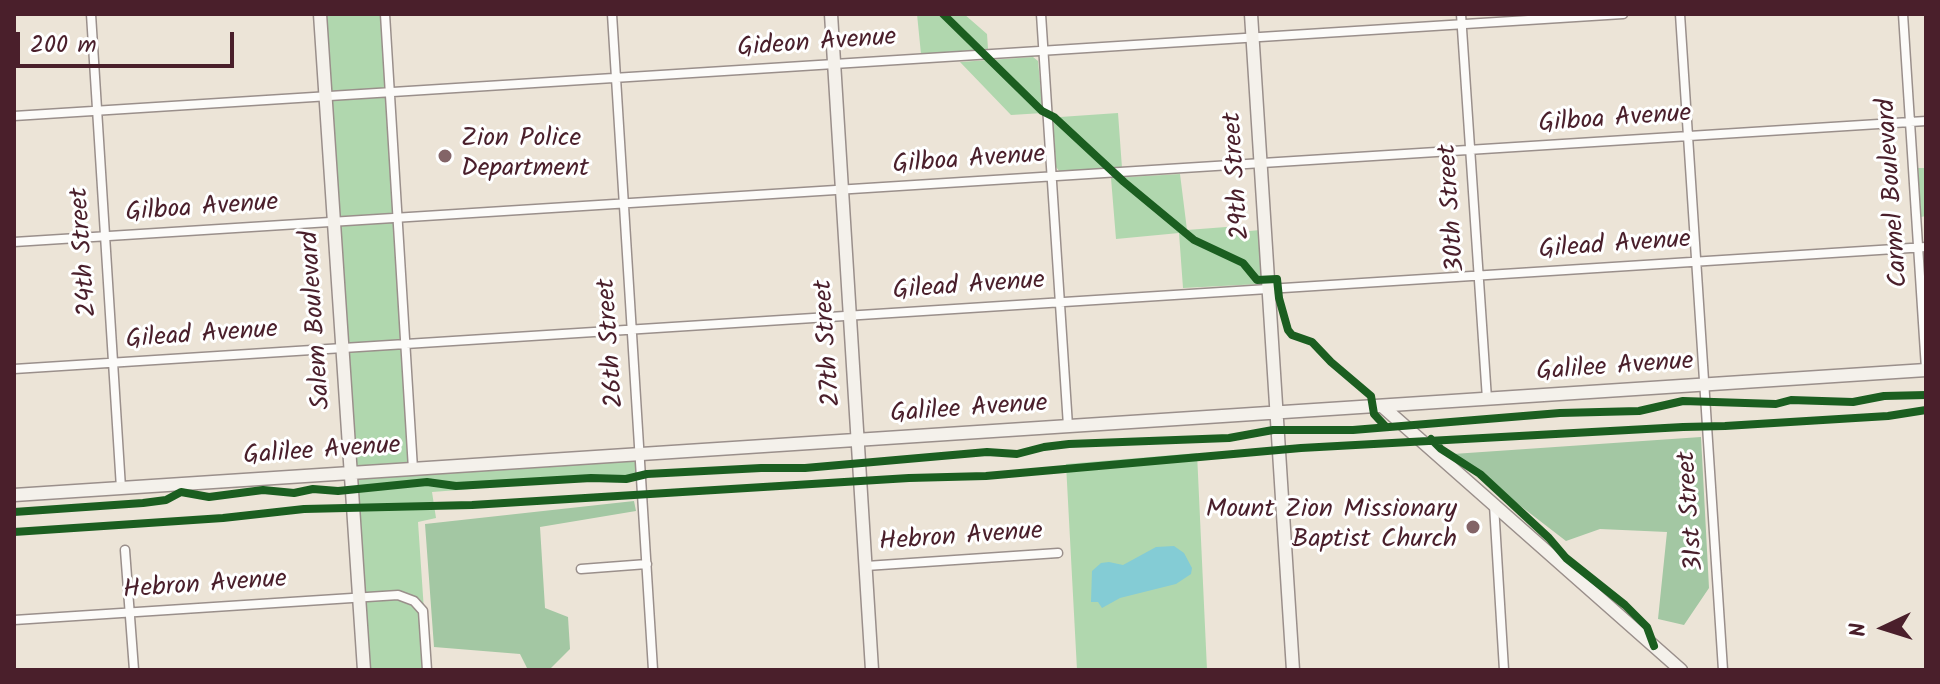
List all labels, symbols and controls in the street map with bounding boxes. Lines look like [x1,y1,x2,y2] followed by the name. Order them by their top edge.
[20,16,238,66] scale bar
[736,24,898,66] street label: Gideon Avenue
[30,26,97,65] text: 200 m
[1873,98,1917,288] street label: Carmel Boulevard
[1538,100,1692,142] street label: Gilboa Avenue
[1219,111,1259,241] street label: 29th Street
[461,125,589,186] place label: Zion Police Department
[892,141,1046,183] street label: Gilboa Avenue
[1434,143,1474,273] street label: 30th Street
[436,147,454,165] marker: Zion Police Department
[66,186,106,318] street label: 24th Street
[125,189,279,231] street label: Gilboa Avenue
[1538,226,1692,268] street label: Gilead Avenue
[296,230,340,410] street label: Salem Boulevard
[892,267,1046,309] street label: Gilead Avenue
[593,277,633,409] street label: 26th Street
[810,278,850,408] street label: 27th Street
[125,316,279,358] street label: Gilead Avenue
[1535,348,1695,390] street label: Galilee Avenue
[889,390,1049,432] street label: Galilee Avenue
[242,432,402,474] street label: Galilee Avenue
[1673,450,1713,572] street label: 31st Street
[1206,496,1457,558] place label: Mount Zion Missionary Baptist Church
[878,518,1044,560] street label: Hebron Avenue
[1464,518,1482,536] marker: Mount Zion Missionary Baptist Church
[122,566,288,608] street label: Hebron Avenue
[1844,588,1924,668] north arrow
[1842,622,1878,638] text: N

